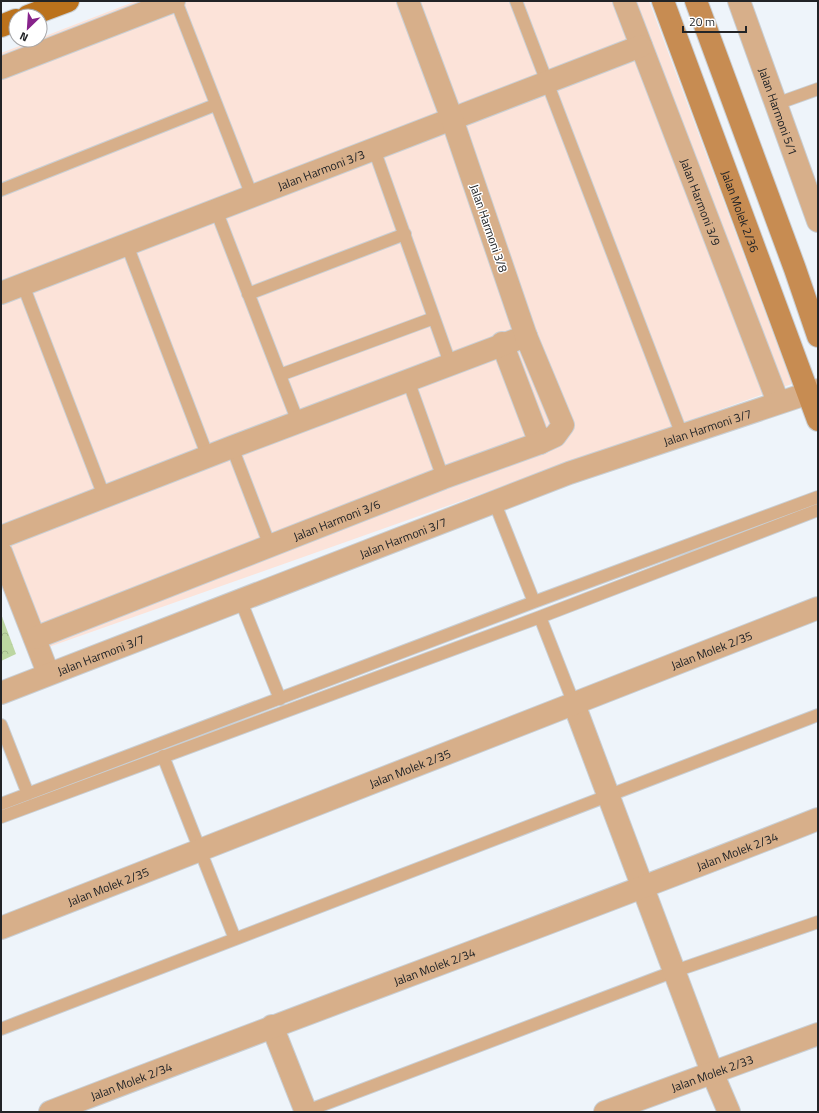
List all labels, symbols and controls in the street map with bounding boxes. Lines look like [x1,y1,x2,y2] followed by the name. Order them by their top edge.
[8,8,48,48] north arrow
[683,8,746,34] scale bar
[689,12,715,31] text: 20 m
[17,28,31,46] text: N
[754,65,803,158] street label: Jalan Harmoni 5/1
[275,144,367,195] street label: Jalan Harmoni 3/3
[676,155,727,248] street label: Jalan Harmoni 3/9
[717,167,765,255] street label: Jalan Molek 2/36
[465,181,513,275] street label: Jalan Harmoni 3/8
[661,403,754,450] street label: Jalan Harmoni 3/7
[290,494,383,545] street label: Jalan Harmoni 3/6
[356,512,449,563] street label: Jalan Harmoni 3/7
[668,625,755,674] street label: Jalan Molek 2/35
[54,629,147,680] street label: Jalan Harmoni 3/7
[366,743,454,792] street label: Jalan Molek 2/35
[693,826,781,875] street label: Jalan Molek 2/34
[65,861,152,911] street label: Jalan Molek 2/35
[391,942,478,990] street label: Jalan Molek 2/34
[668,1049,756,1097] street label: Jalan Molek 2/33
[88,1056,175,1105] street label: Jalan Molek 2/34

